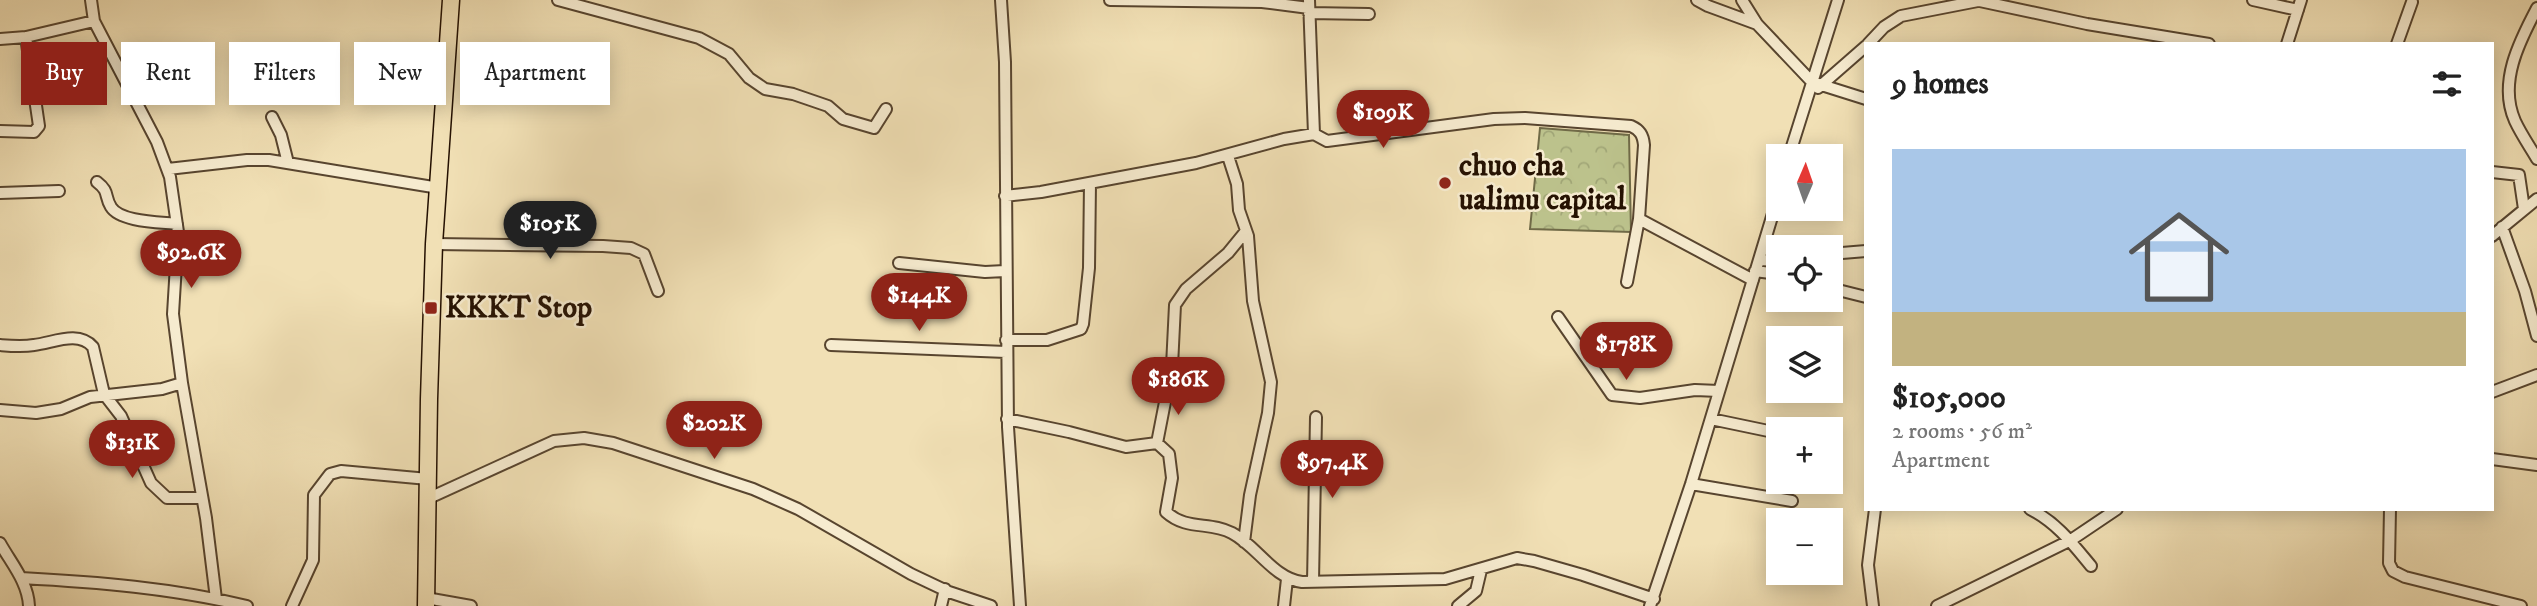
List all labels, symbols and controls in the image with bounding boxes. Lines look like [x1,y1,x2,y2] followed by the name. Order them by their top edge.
[21,42,107,105] chip: Buy
[121,42,215,105] chip: Rent
[229,42,340,105] chip: Filters
[354,42,446,105] chip: New
[460,42,610,105] chip: Apartment
[2428,65,2466,103] icon: filters
[1892,66,1989,103] text: 9 homes
[1334,90,1432,150] pin: $109K
[1353,98,1413,127] text: $109K
[1766,144,1843,220] north arrow
[1766,144,1843,585] map controls
[1459,148,1627,219] place label: chuo cha ualimu capital
[1437,175,1453,191] marker: chuo cha ualimu capital
[2116,194,2242,320] icon: home
[501,202,599,261] pin: $105K
[520,209,580,238] text: $105K
[134,230,248,290] pin: $92.6K
[1766,235,1843,312] button: locate
[156,238,226,267] text: $92.6K
[870,274,968,333] pin: $144K
[887,281,951,310] text: $144K
[445,290,592,327] place label: KKKT Stop
[423,300,439,316] marker: KKKT Stop
[1577,322,1675,382] pin: $178K
[1766,326,1843,403] button: layers
[1596,330,1656,359] text: $178K
[1129,358,1227,417] pin: $186K
[1148,365,1208,394] text: $186K
[1892,380,2006,417] text: $105,000
[665,402,763,461] pin: $202K
[682,409,746,438] text: $202K
[1766,417,1843,494] button: +
[1892,417,2032,446] text: 2 rooms · 56 m²
[83,420,181,480] pin: $131K
[105,428,159,457] text: $131K
[1275,440,1389,500] pin: $97.4K
[1892,446,1990,475] text: Apartment
[1296,448,1368,477] text: $97.4K
[1766,508,1843,585] button: −

